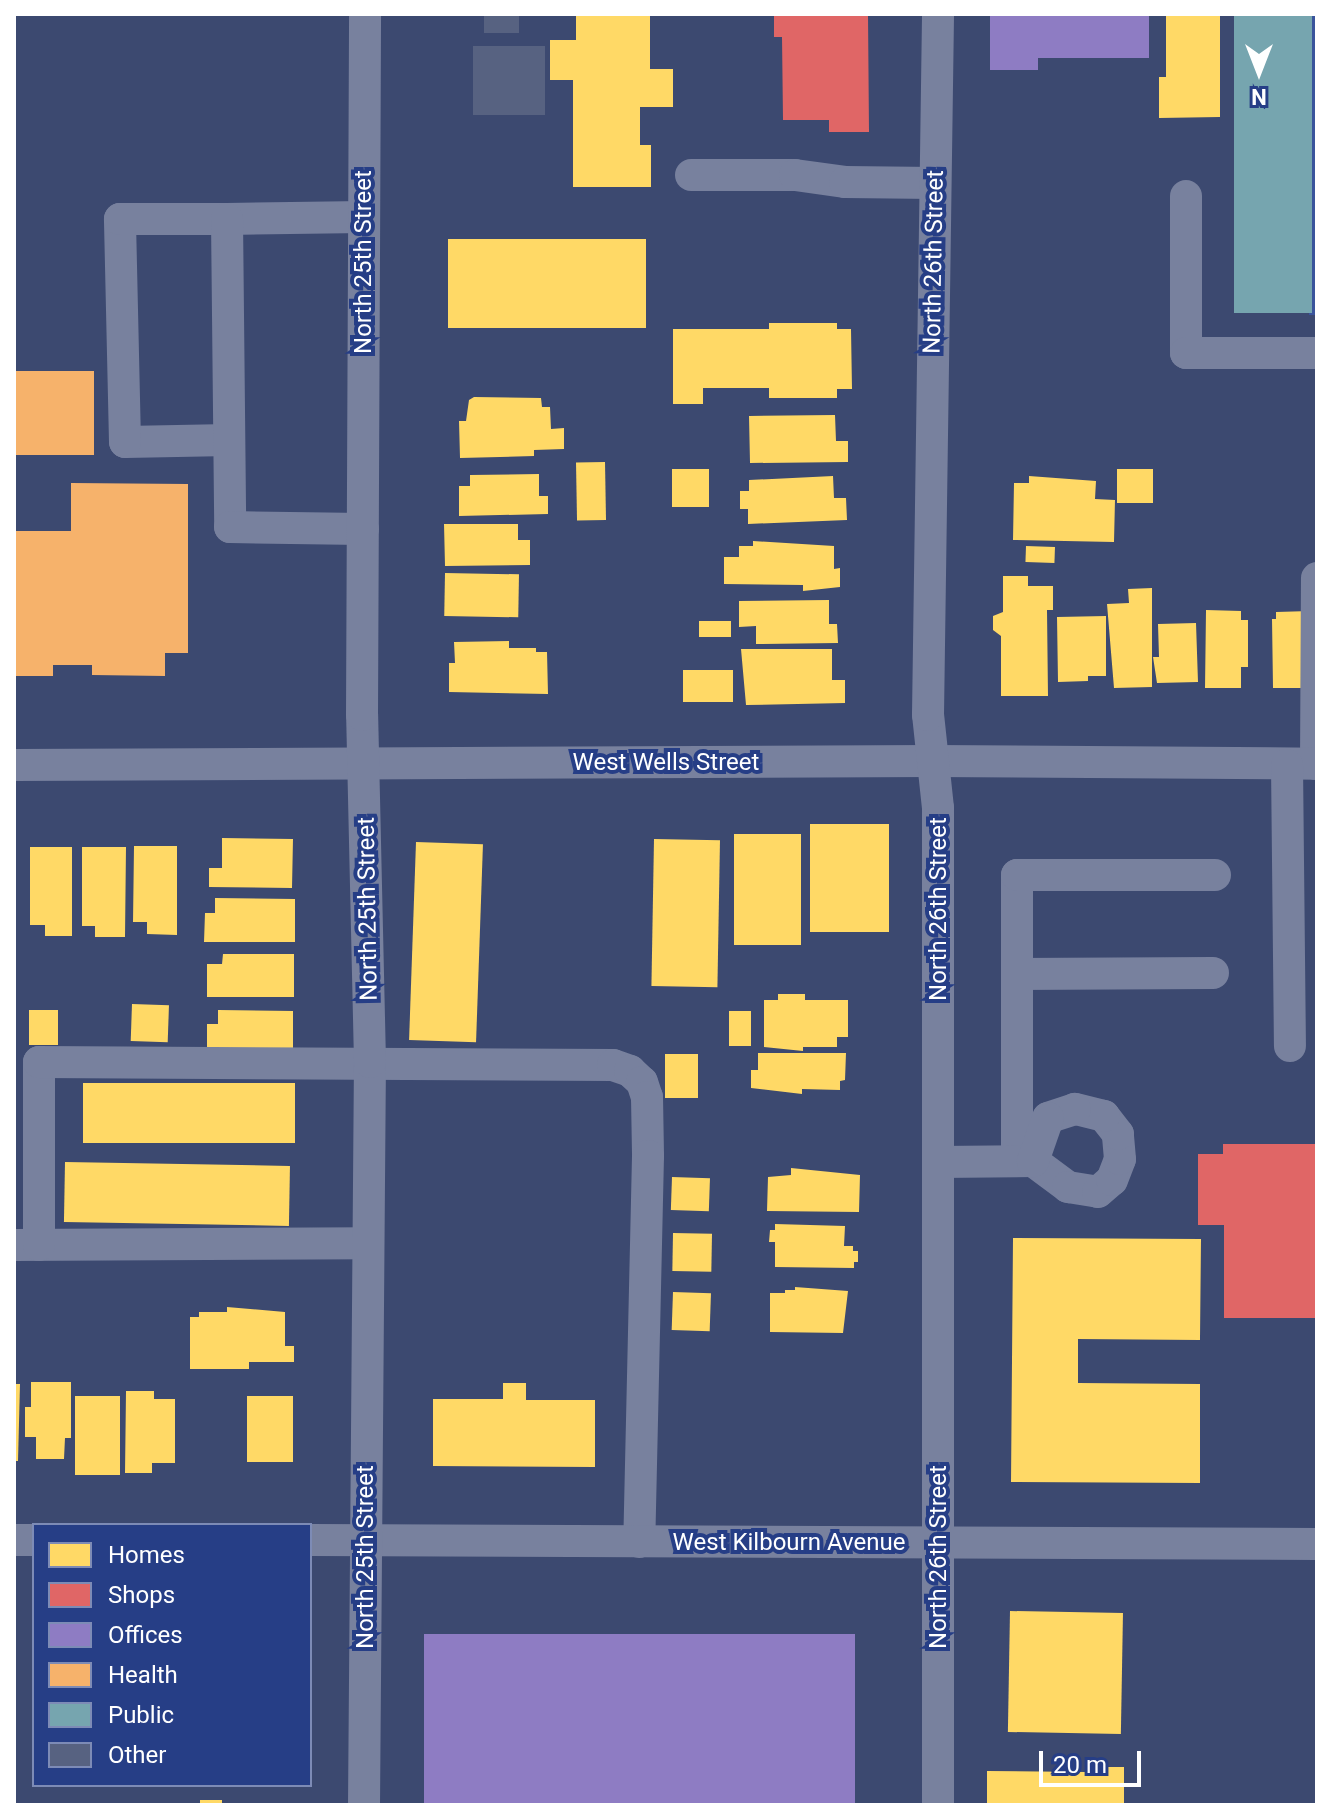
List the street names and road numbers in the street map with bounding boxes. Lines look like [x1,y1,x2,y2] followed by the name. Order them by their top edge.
[350,170,378,354] street label: North 25th Street
[918,170,950,354] street label: North 26th Street
[573,749,759,777] street label: West Wells Street
[352,817,384,1001] street label: North 25th Street
[925,817,953,1001] street label: North 26th Street
[352,1465,380,1649] street label: North 25th Street
[925,1465,953,1649] street label: North 26th Street
[673,1529,905,1557] street label: West Kilbourn Avenue

